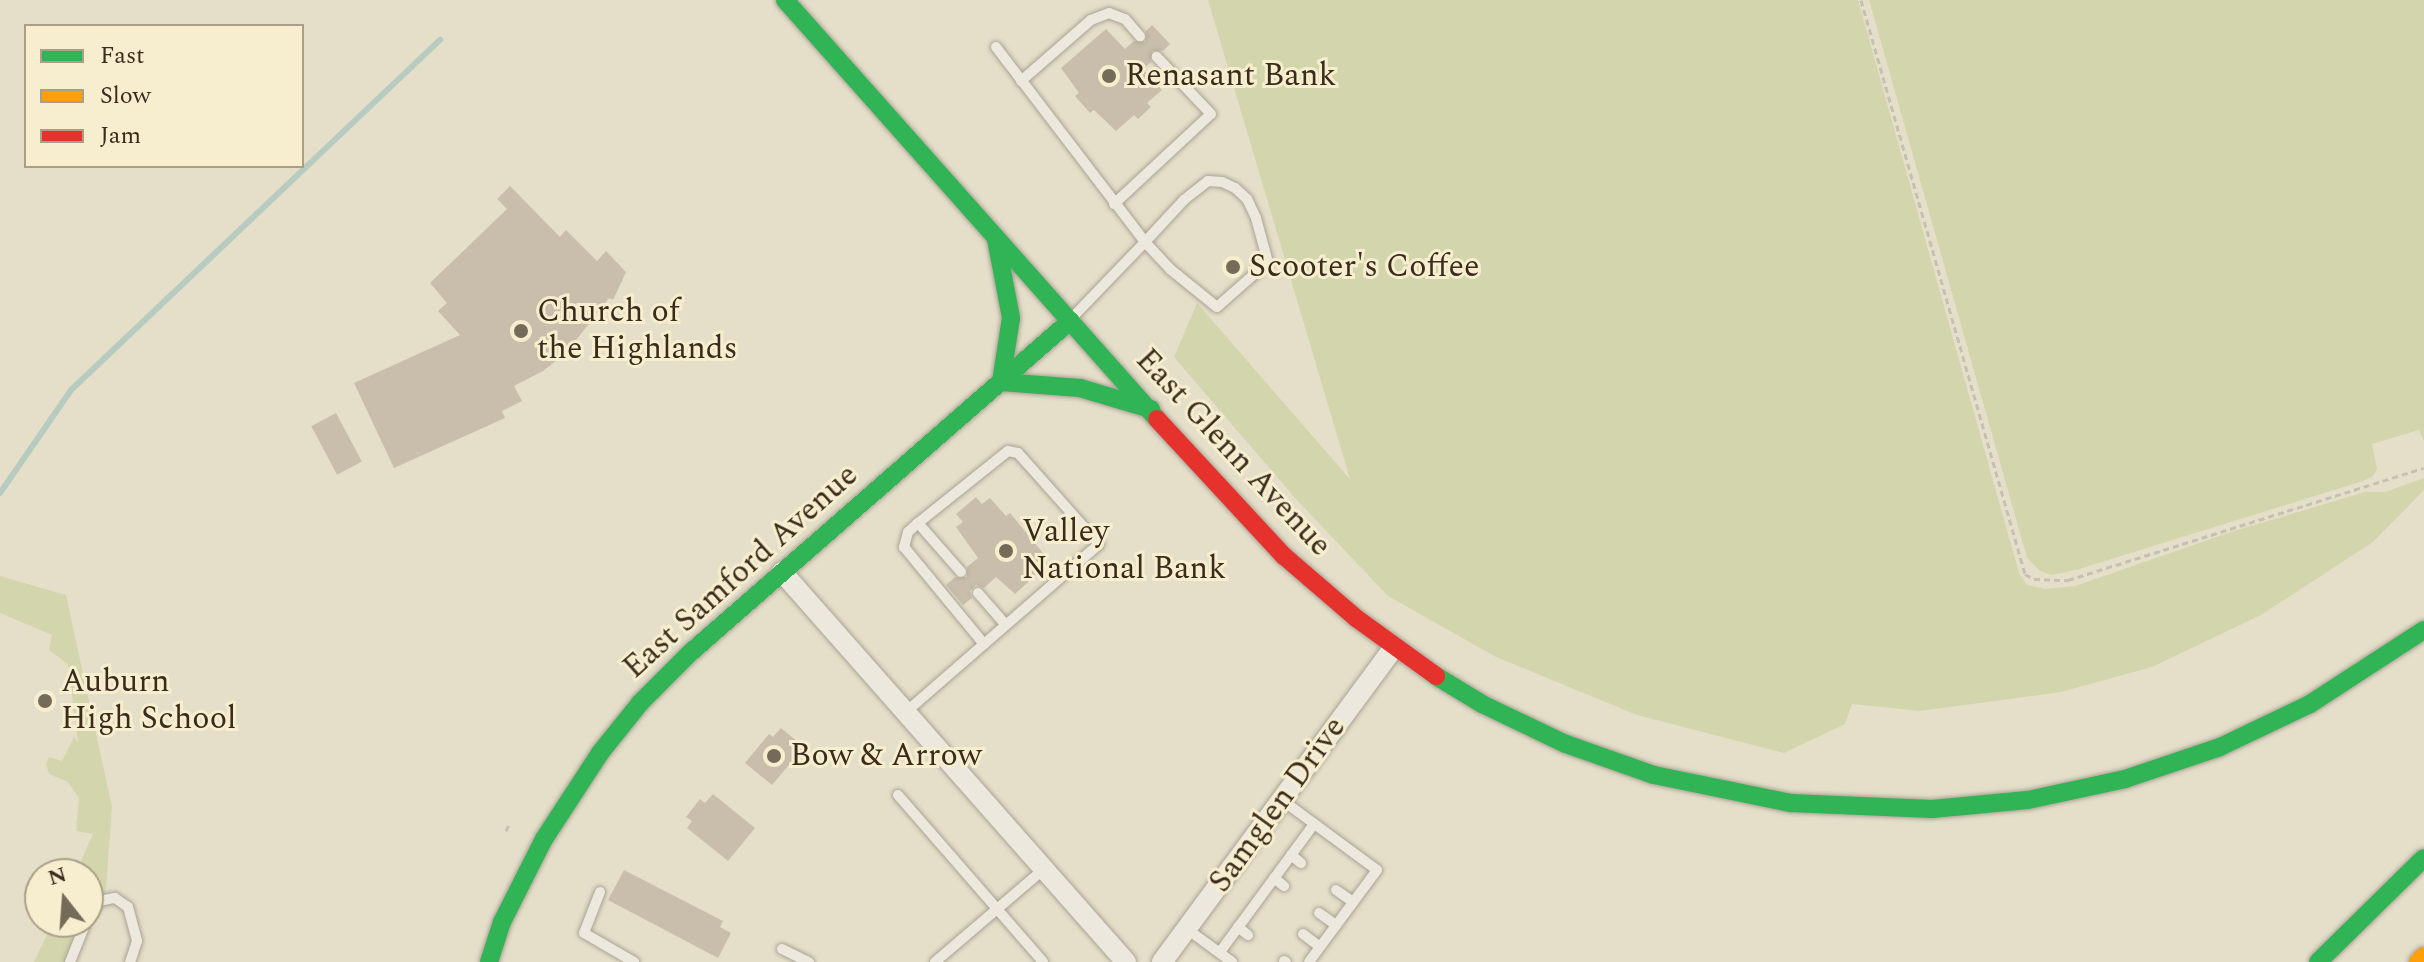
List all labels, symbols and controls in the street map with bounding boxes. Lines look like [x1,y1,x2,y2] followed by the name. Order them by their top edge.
[24,24,304,168] legend
[100,38,145,74] text: Fast
[1125,57,1336,95] place label: Renasant Bank
[1100,67,1118,85] marker: Renasant Bank
[100,78,151,114] text: Slow
[100,118,141,154] text: Jam
[1249,248,1479,286] place label: Scooter's Coffee
[1224,258,1242,276] marker: Scooter's Coffee
[537,294,738,369] place label: Church of the Highlands
[512,322,530,340] marker: Church of the Highlands
[1127,341,1339,565] street label: East Glenn Avenue
[616,457,866,687] street label: East Samford Avenue
[1022,514,1226,589] place label: Valley National Bank
[997,542,1015,560] marker: Valley National Bank
[61,664,236,739] place label: Auburn High School
[36,692,54,710] marker: Auburn High School
[1201,710,1355,900] street label: Samglen Drive
[790,737,982,775] place label: Bow & Arrow
[765,747,783,765] marker: Bow & Arrow
[24,858,104,938] north arrow
[44,858,71,895] text: N

